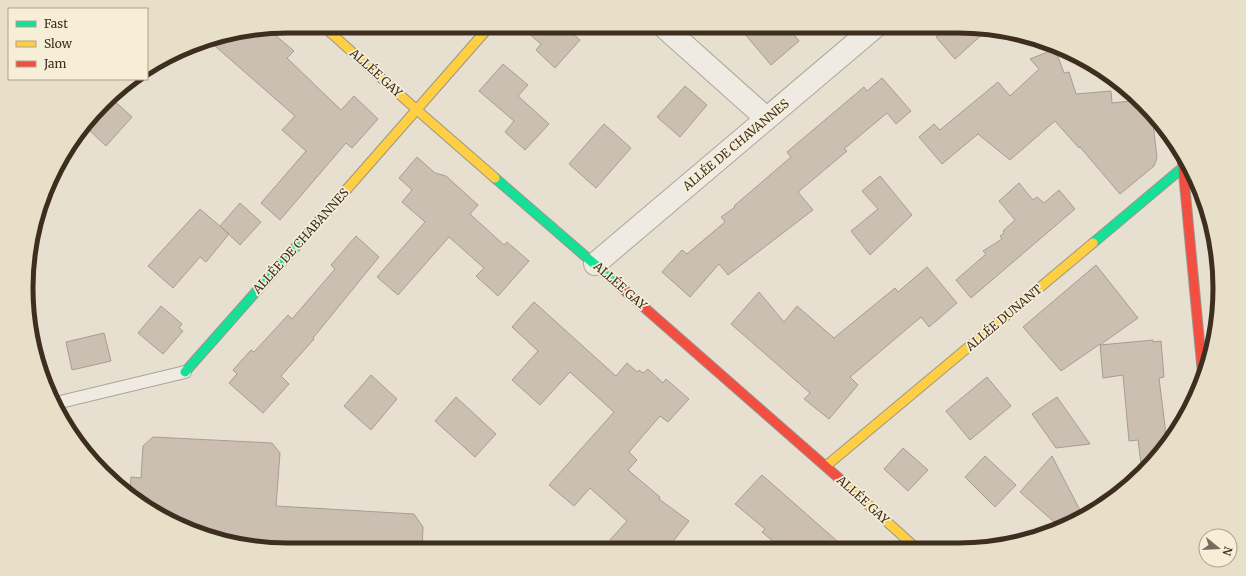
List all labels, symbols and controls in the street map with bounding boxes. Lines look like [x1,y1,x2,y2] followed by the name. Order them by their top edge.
[8,8,148,80] legend
[44,16,68,31] text: Fast
[44,36,73,51] text: Slow
[346,45,406,100] street label: ALLÉE GAY
[43,56,67,71] text: Jam
[679,96,792,194] street label: ALLÉE DE CHAVANNES
[249,185,352,297] street label: ALLÉE DE CHABANNES
[590,258,650,313] street label: ALLÉE GAY
[962,281,1045,354] street label: ALLÉE DUNANT
[833,472,893,527] street label: ALLÉE GAY
[1198,528,1238,568] north arrow
[1219,545,1236,558] text: N

